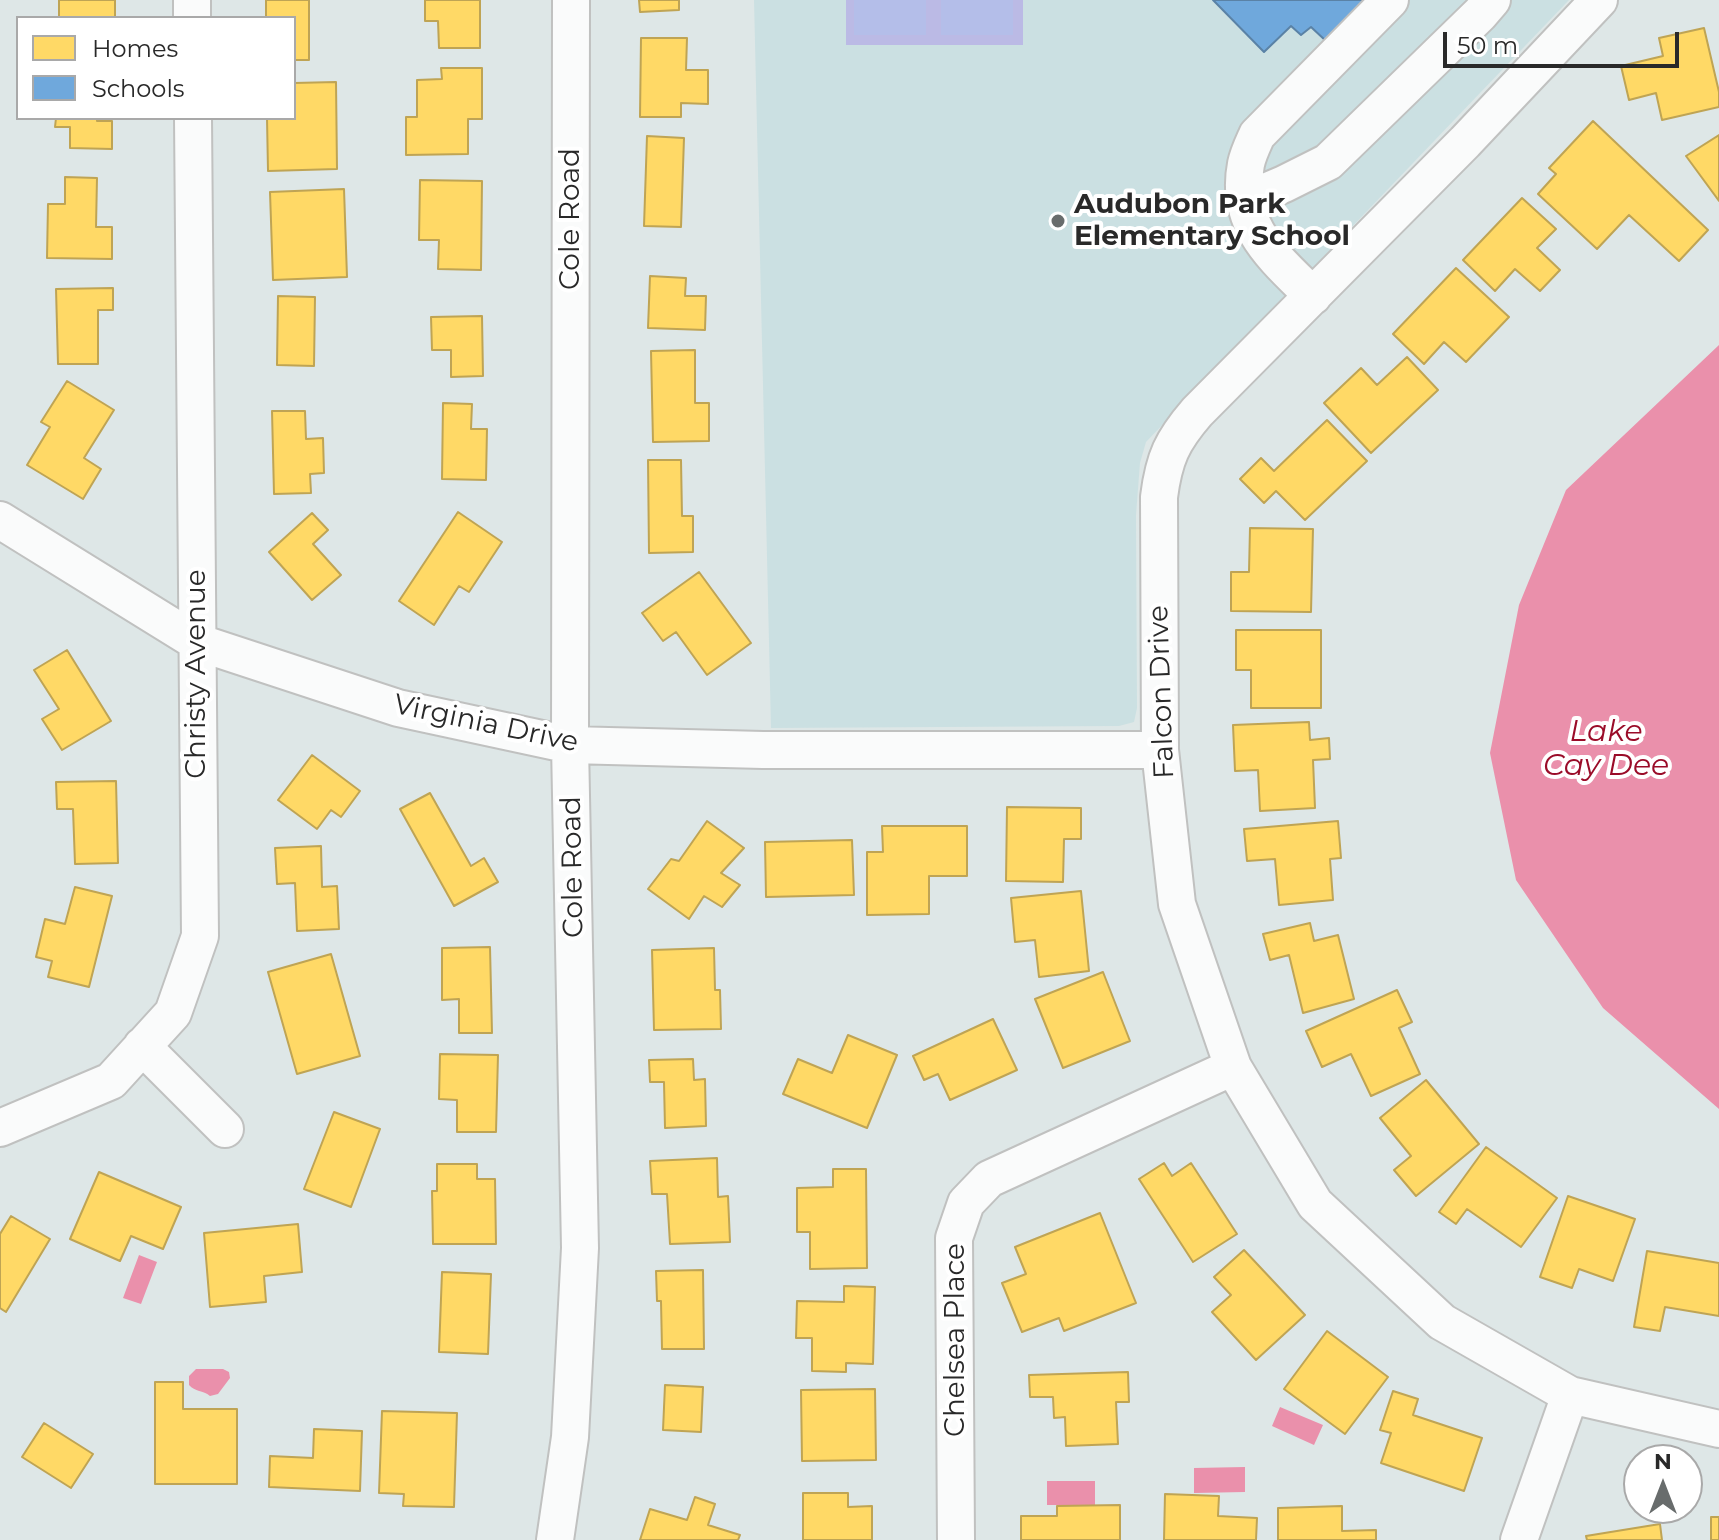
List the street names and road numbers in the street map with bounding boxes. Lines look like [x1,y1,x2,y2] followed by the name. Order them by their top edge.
[554,148,588,290] street label: Cole Road
[180,569,214,779] street label: Christy Avenue
[1142,605,1182,779] street label: Falcon Drive
[391,688,581,760] street label: Virginia Drive
[555,796,591,938] street label: Cole Road
[939,1243,973,1437] street label: Chelsea Place

